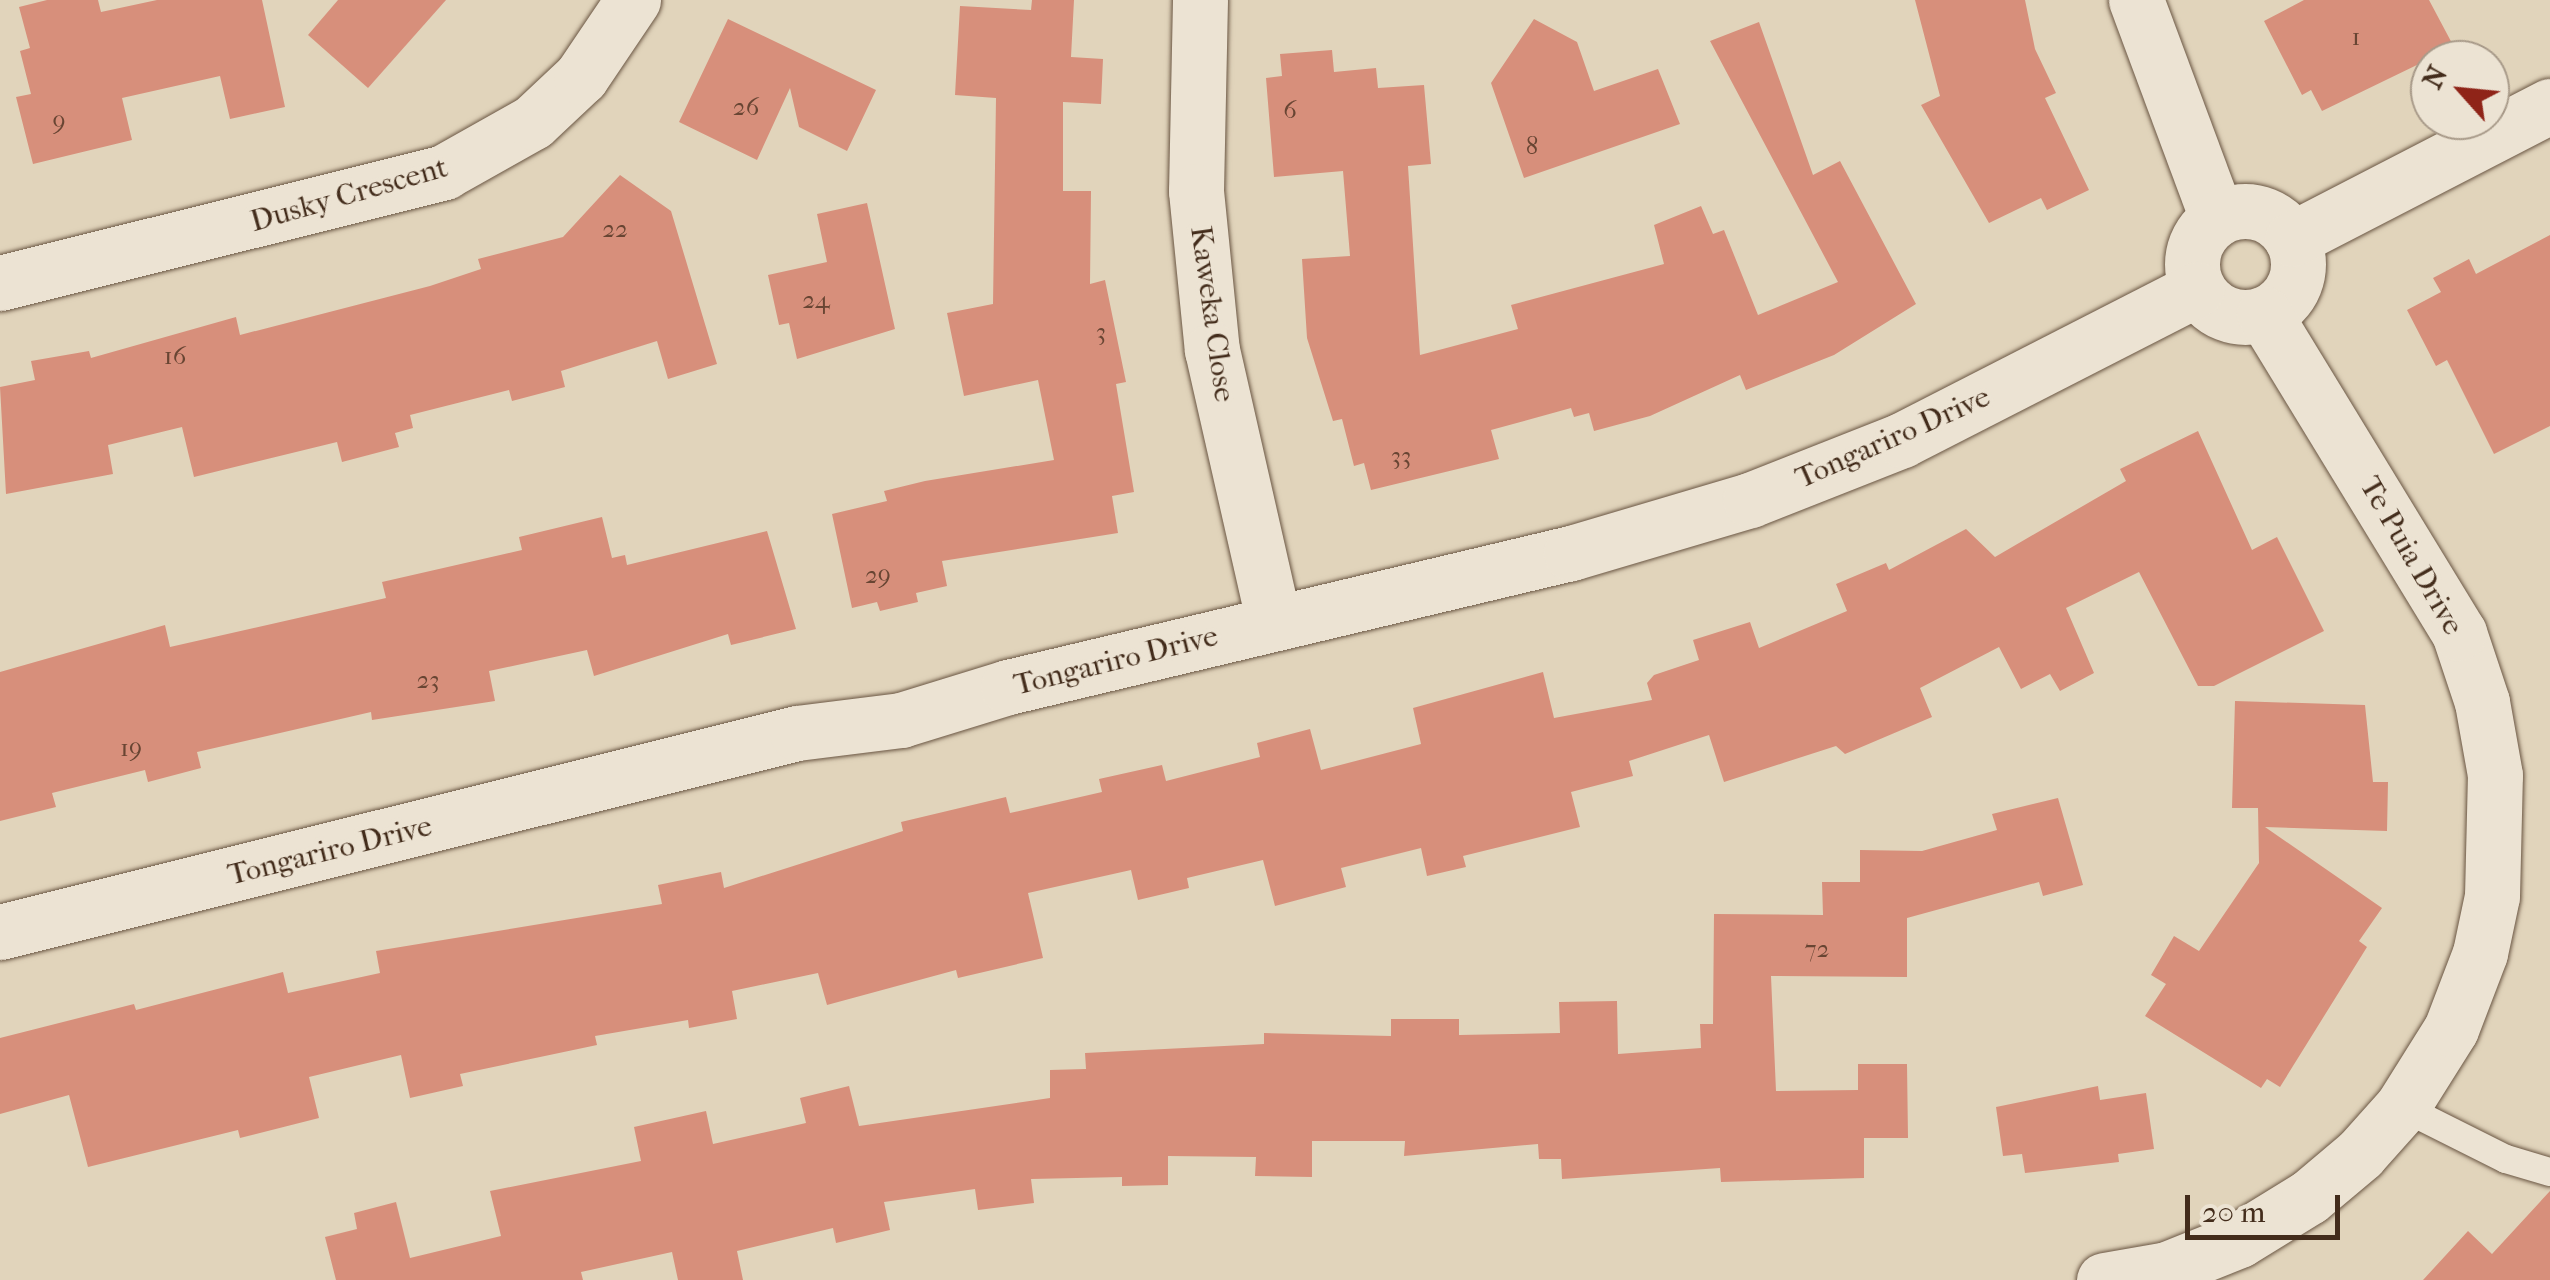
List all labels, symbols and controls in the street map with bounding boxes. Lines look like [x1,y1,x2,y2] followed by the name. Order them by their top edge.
[2352,22,2360,52] house number: 1
[2410,40,2510,140] north arrow
[2415,60,2454,94] text: N
[733,92,759,122] house number: 26
[1283,95,1297,125] house number: 6
[52,106,66,136] house number: 9
[1526,131,1538,161] house number: 8
[246,150,452,240] street label: Dusky Crescent
[602,214,628,244] house number: 22
[1182,224,1242,404] street label: Kaweka Close
[802,285,830,315] house number: 24
[1096,317,1106,347] house number: 3
[164,341,186,371] house number: 16
[1790,379,1996,497] street label: Tongariro Drive
[1391,441,1411,471] house number: 33
[2351,471,2471,641] street label: Te Puia Drive
[865,560,891,590] house number: 29
[1010,618,1222,704] street label: Tongariro Drive
[416,665,440,695] house number: 23
[120,733,142,763] house number: 19
[224,808,436,894] street label: Tongariro Drive
[1805,934,1829,964] house number: 72
[2190,1175,2345,1237] scale bar
[2202,1195,2265,1230] text: 20 m

